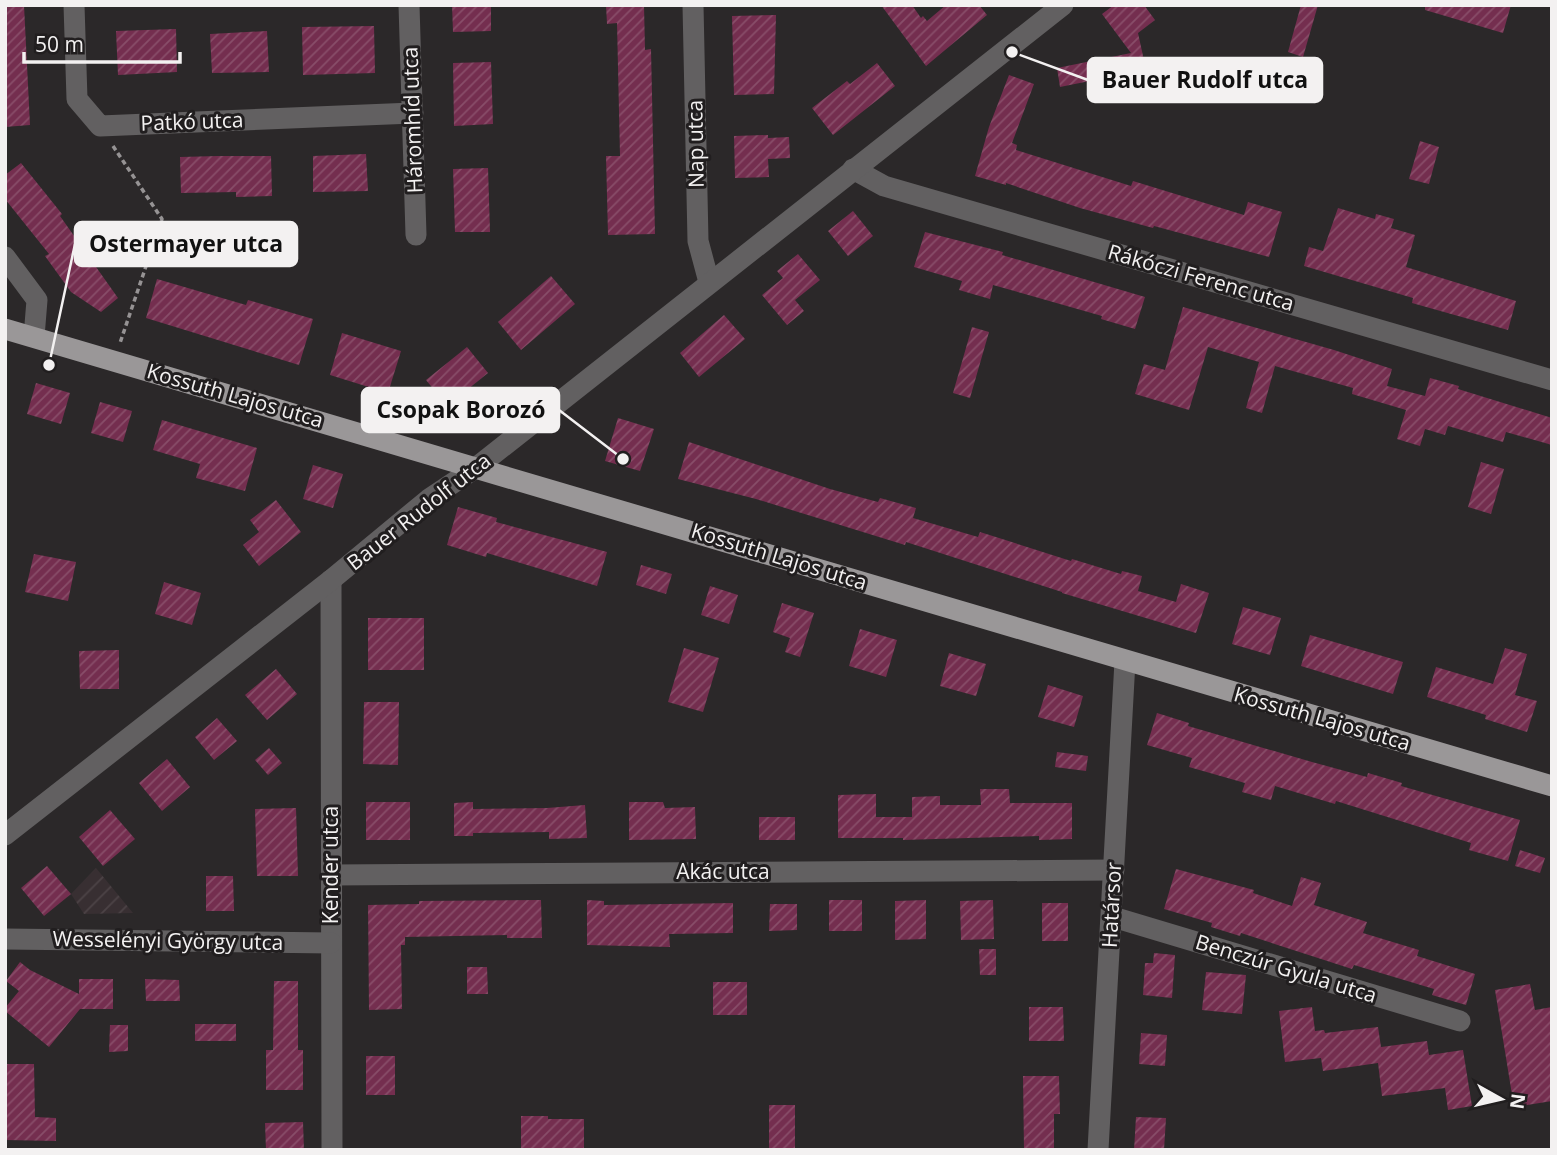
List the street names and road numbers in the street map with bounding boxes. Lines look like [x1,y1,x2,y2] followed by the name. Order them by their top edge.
[395,46,429,194] street label: Háromhíd utca
[680,100,710,188] street label: Nap utca
[140,105,244,137] street label: Patkó utca
[1105,237,1298,317] street label: Rákóczi Ferenc utca
[144,356,327,434] street label: Kossuth Lajos utca
[341,446,496,576] street label: Bauer Rudolf utca
[688,516,871,596] street label: Kossuth Lajos utca
[1231,679,1414,757] street label: Kossuth Lajos utca
[316,806,344,924] street label: Kender utca
[676,857,770,885] street label: Akác utca
[1095,861,1127,949] street label: Határsor
[52,924,284,956] street label: Wesselényi György utca
[1192,927,1380,1009] street label: Benczúr Gyula utca

